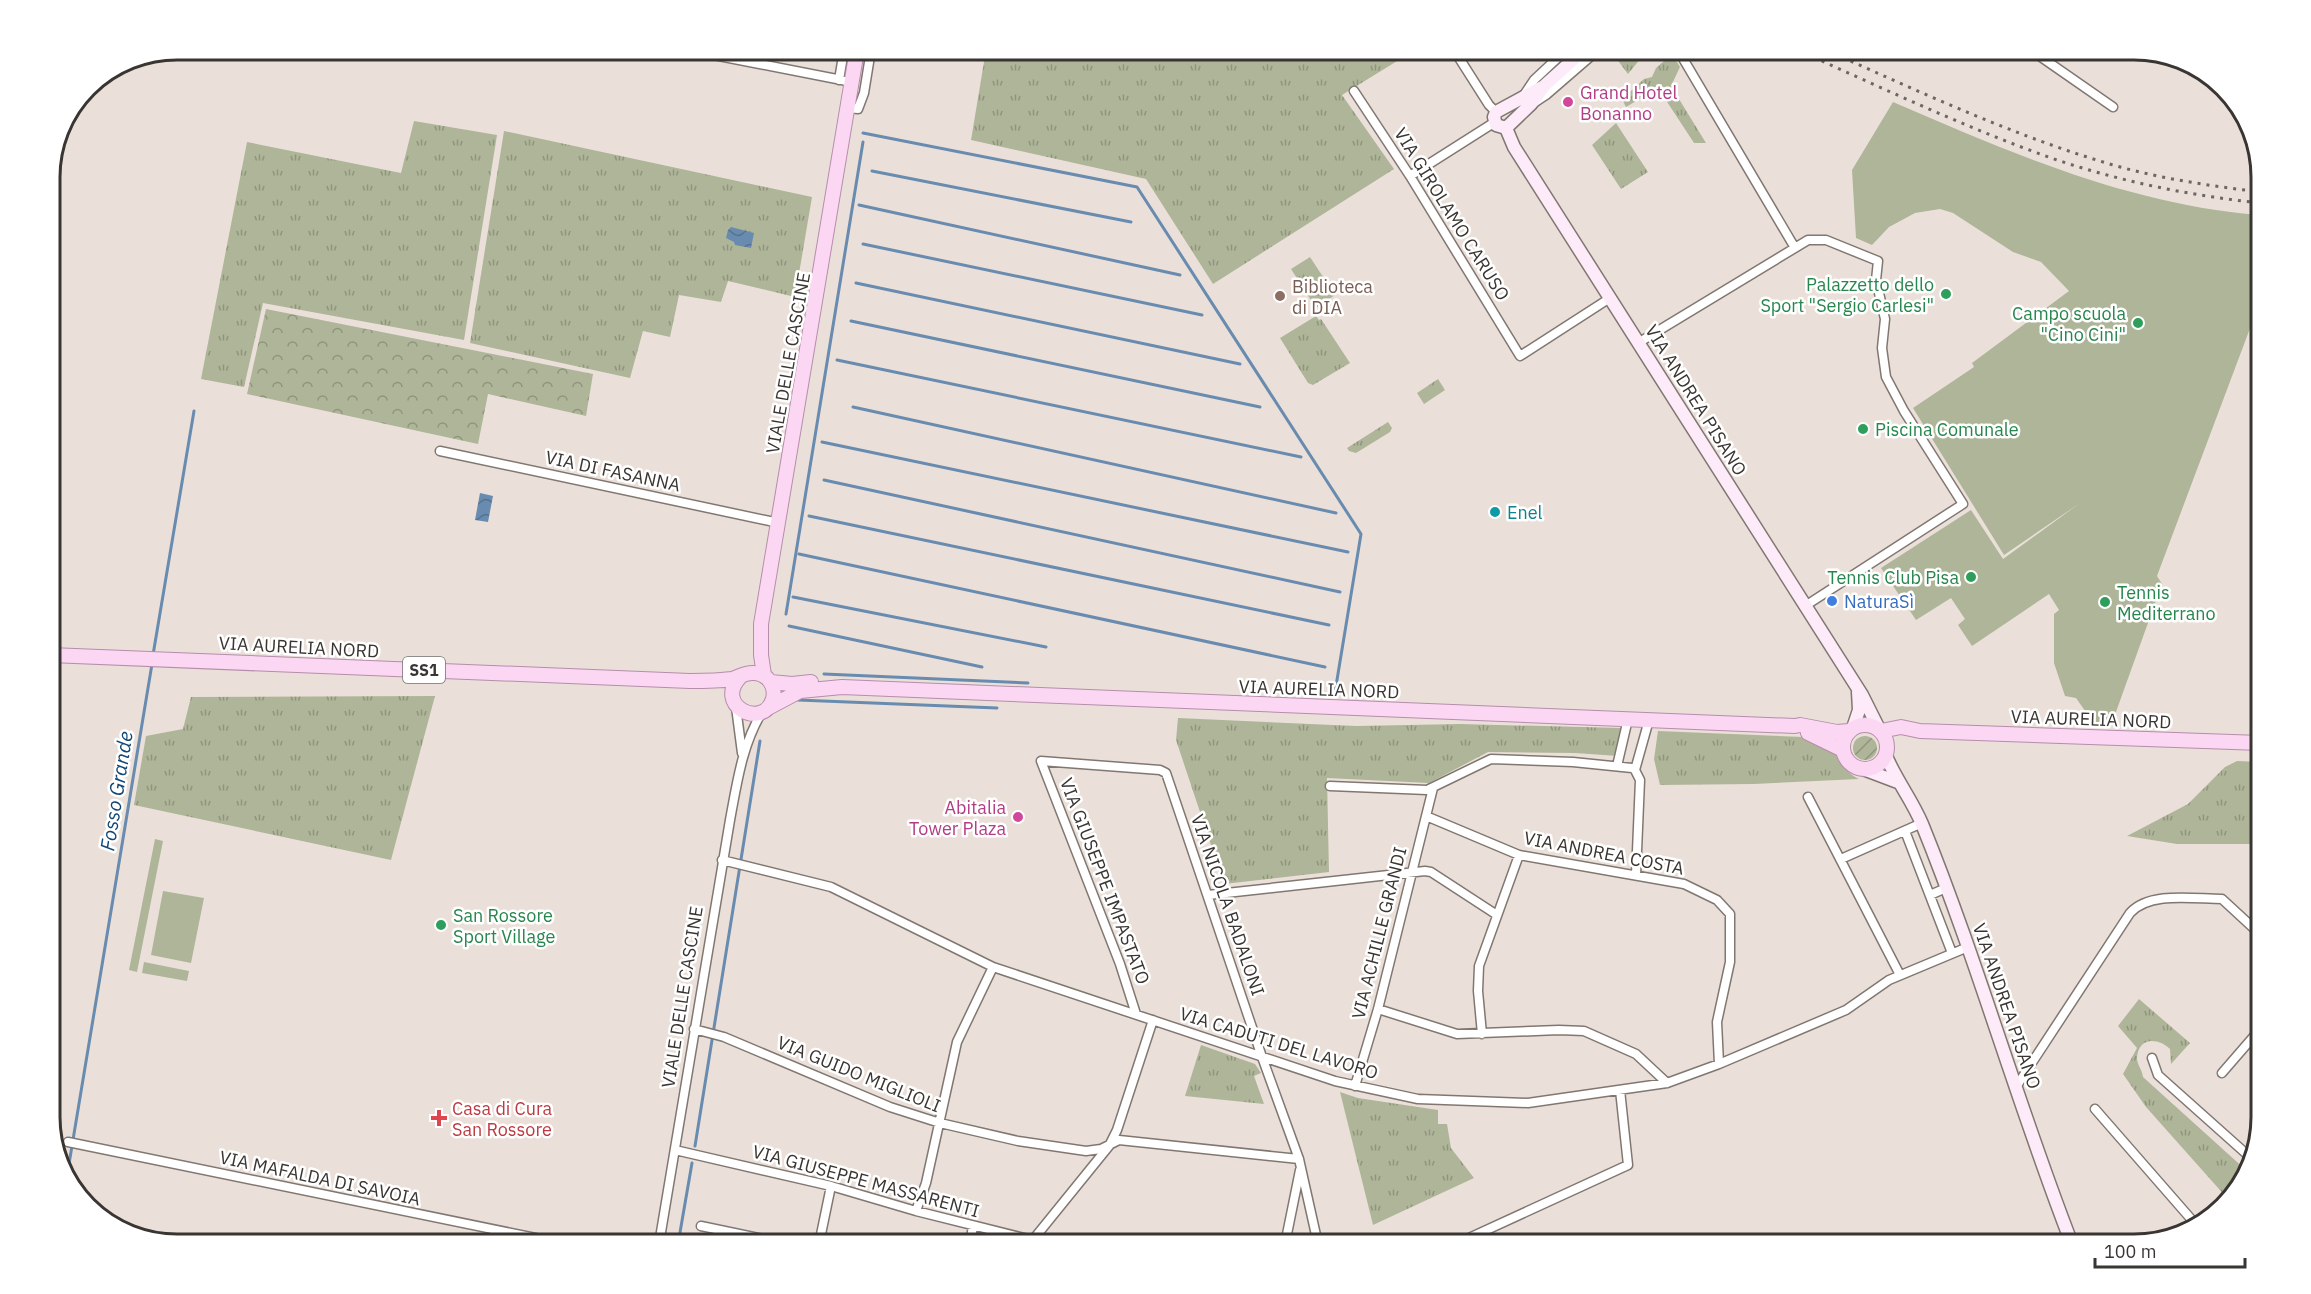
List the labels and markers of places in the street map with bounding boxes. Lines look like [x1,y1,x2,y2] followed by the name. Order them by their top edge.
[1580,81,1678,125] place label: Grand Hotel Bonanno
[1561,95,1575,109] marker: Grand Hotel Bonanno
[1760,273,1934,317] place label: Palazzetto dello Sport "Sergio Carlesi"
[1292,275,1373,319] place label: Biblioteca di DIA
[1939,287,1953,301] marker: Palazzetto dello Sport "Sergio Carlesi"
[1273,289,1287,303] marker: Biblioteca di DIA
[2012,302,2126,346] place label: Campo scuola "Cino Cini"
[2131,316,2145,330] marker: Campo scuola "Cino Cini"
[1875,418,2019,441] place label: Piscina Comunale
[1856,422,1870,436] marker: Piscina Comunale
[1507,501,1543,524] place label: Enel
[1488,505,1502,519] marker: Enel
[1827,566,1959,589] place label: Tennis Club Pisa
[1964,570,1978,584] marker: Tennis Club Pisa
[2117,581,2216,625] place label: Tennis Mediterrano
[1844,590,1914,613] place label: NaturaSì
[1825,594,1839,608] marker: NaturaSì
[2098,595,2112,609] marker: Tennis Mediterrano
[909,796,1006,840] place label: Abitalia Tower Plaza
[1011,810,1025,824] marker: Abitalia Tower Plaza
[453,904,555,948] place label: San Rossore Sport Village
[434,918,448,932] marker: San Rossore Sport Village
[452,1097,553,1141] place label: Casa di Cura San Rossore
[430,1109,448,1127] marker: Casa di Cura San Rossore

